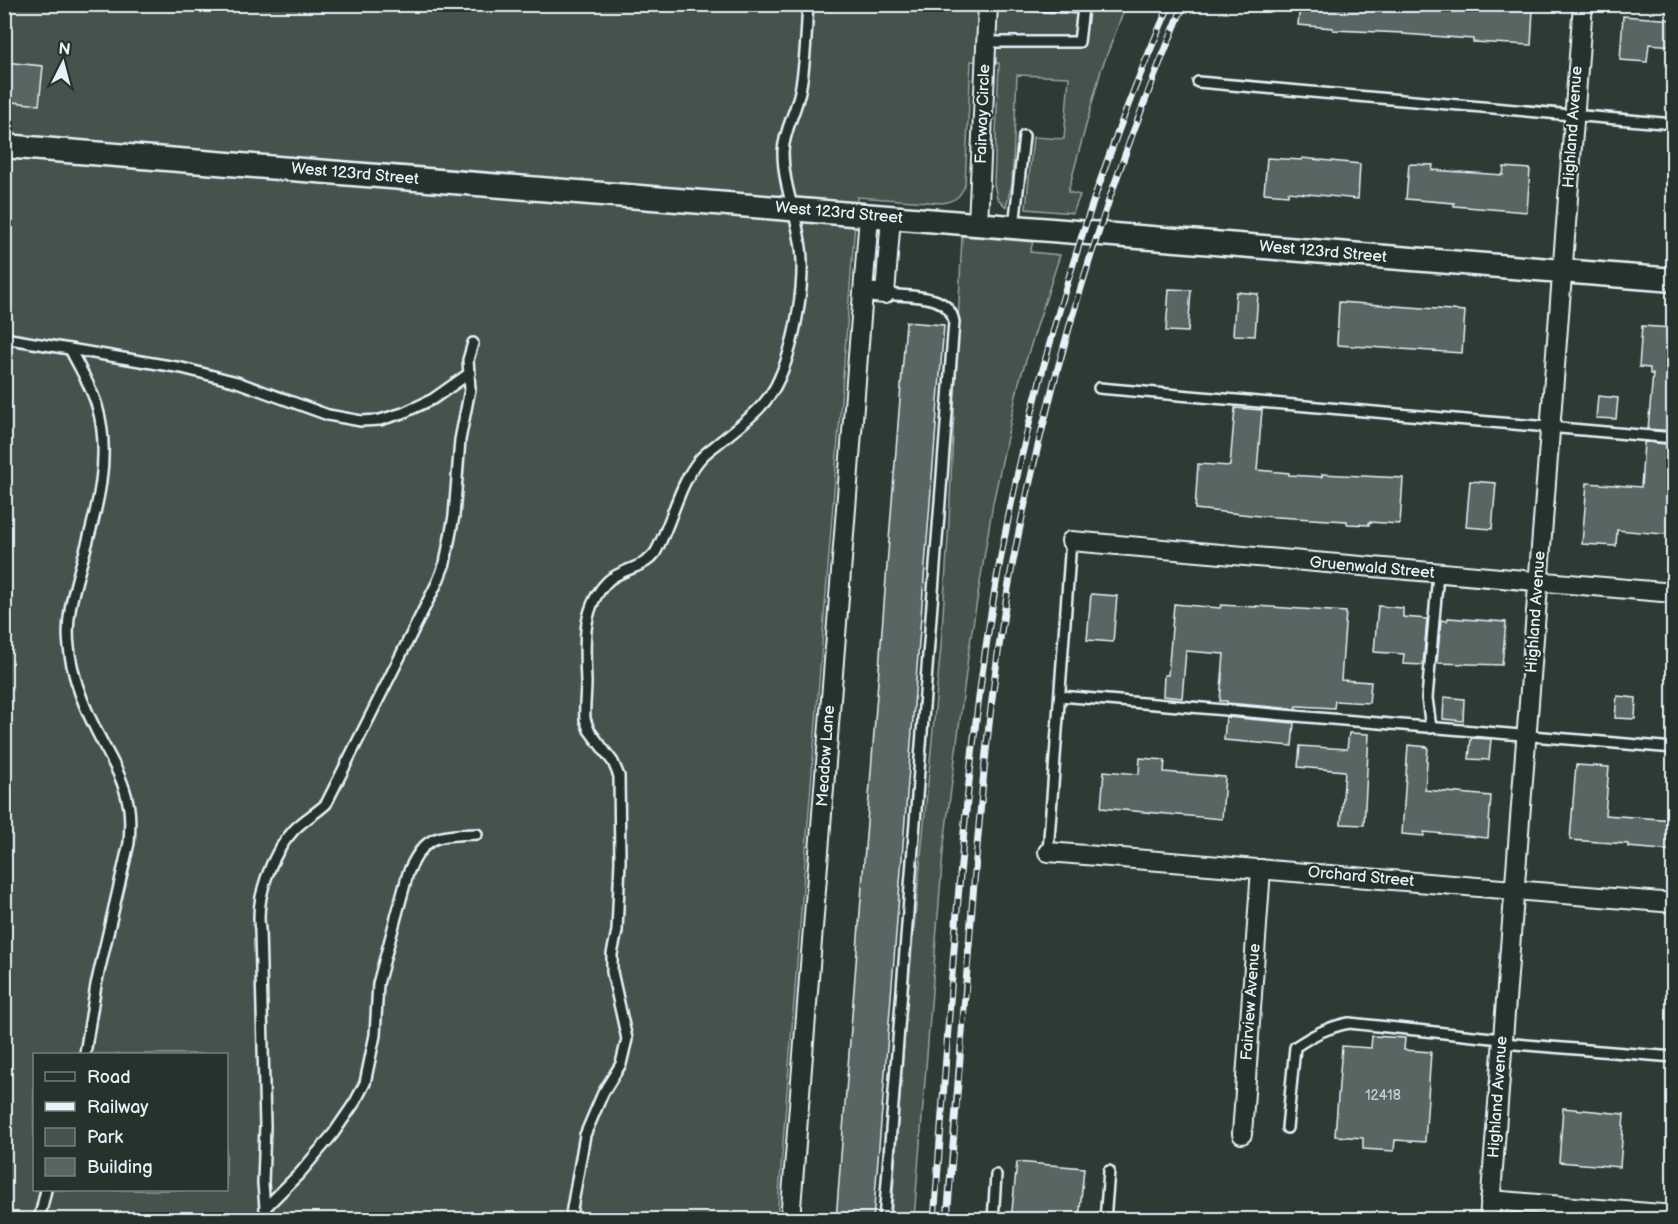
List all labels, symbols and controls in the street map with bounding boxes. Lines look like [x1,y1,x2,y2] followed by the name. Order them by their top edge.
[33,33,93,93] north arrow
[57,39,71,60] text: N
[972,63,994,164] street label: Fairway Circle
[1559,65,1587,189] street label: Highland Avenue
[290,159,420,189] street label: West 123rd Street
[774,198,904,228] street label: West 123rd Street
[1258,237,1388,267] street label: West 123rd Street
[1522,550,1550,674] street label: Highland Avenue
[1309,553,1435,583] street label: Gruenwald Street
[813,704,839,807] street label: Meadow Lane
[1307,863,1415,891] street label: Orchard Street
[1237,942,1265,1061] street label: Fairview Avenue
[1484,1035,1512,1159] street label: Highland Avenue
[33,1053,228,1191] legend
[87,1067,131,1088] text: Road
[1365,1087,1401,1104] house number: 12418
[87,1097,149,1118] text: Railway
[87,1127,123,1148] text: Park
[87,1157,153,1178] text: Building

